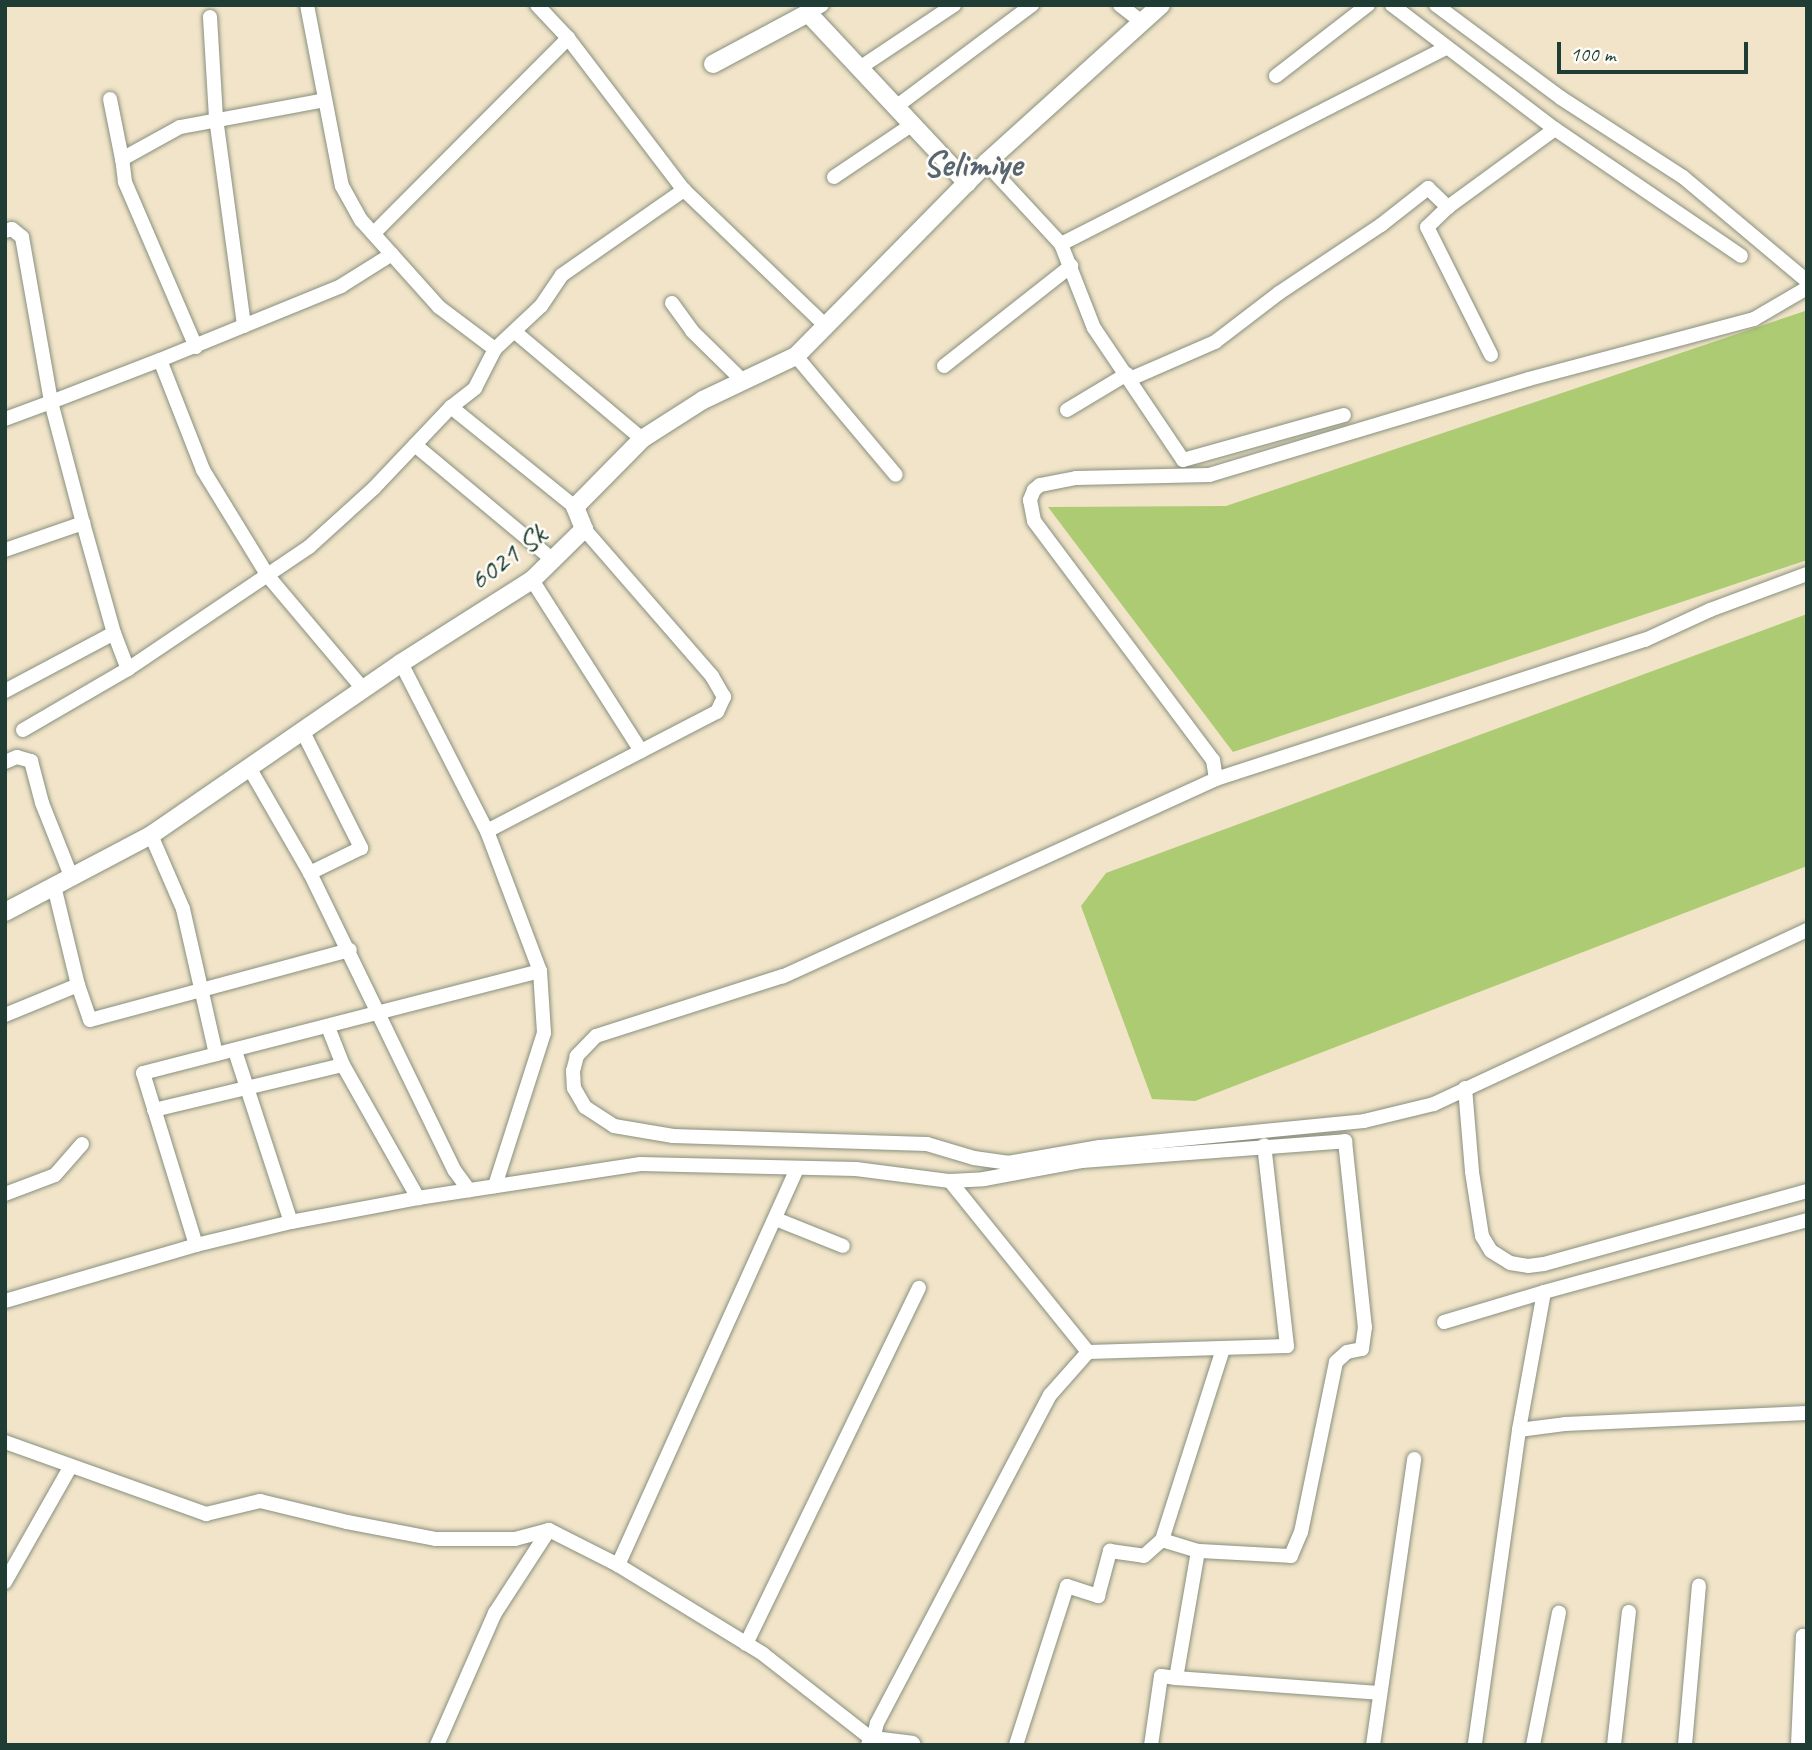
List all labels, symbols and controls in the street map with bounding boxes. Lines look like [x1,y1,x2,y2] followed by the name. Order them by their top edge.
[1560,28,1751,72] scale bar
[1570,41,1615,67] text: 100 m
[922,142,1022,186] district label: Selimiye
[461,516,553,598] street label: 6021 Sk

